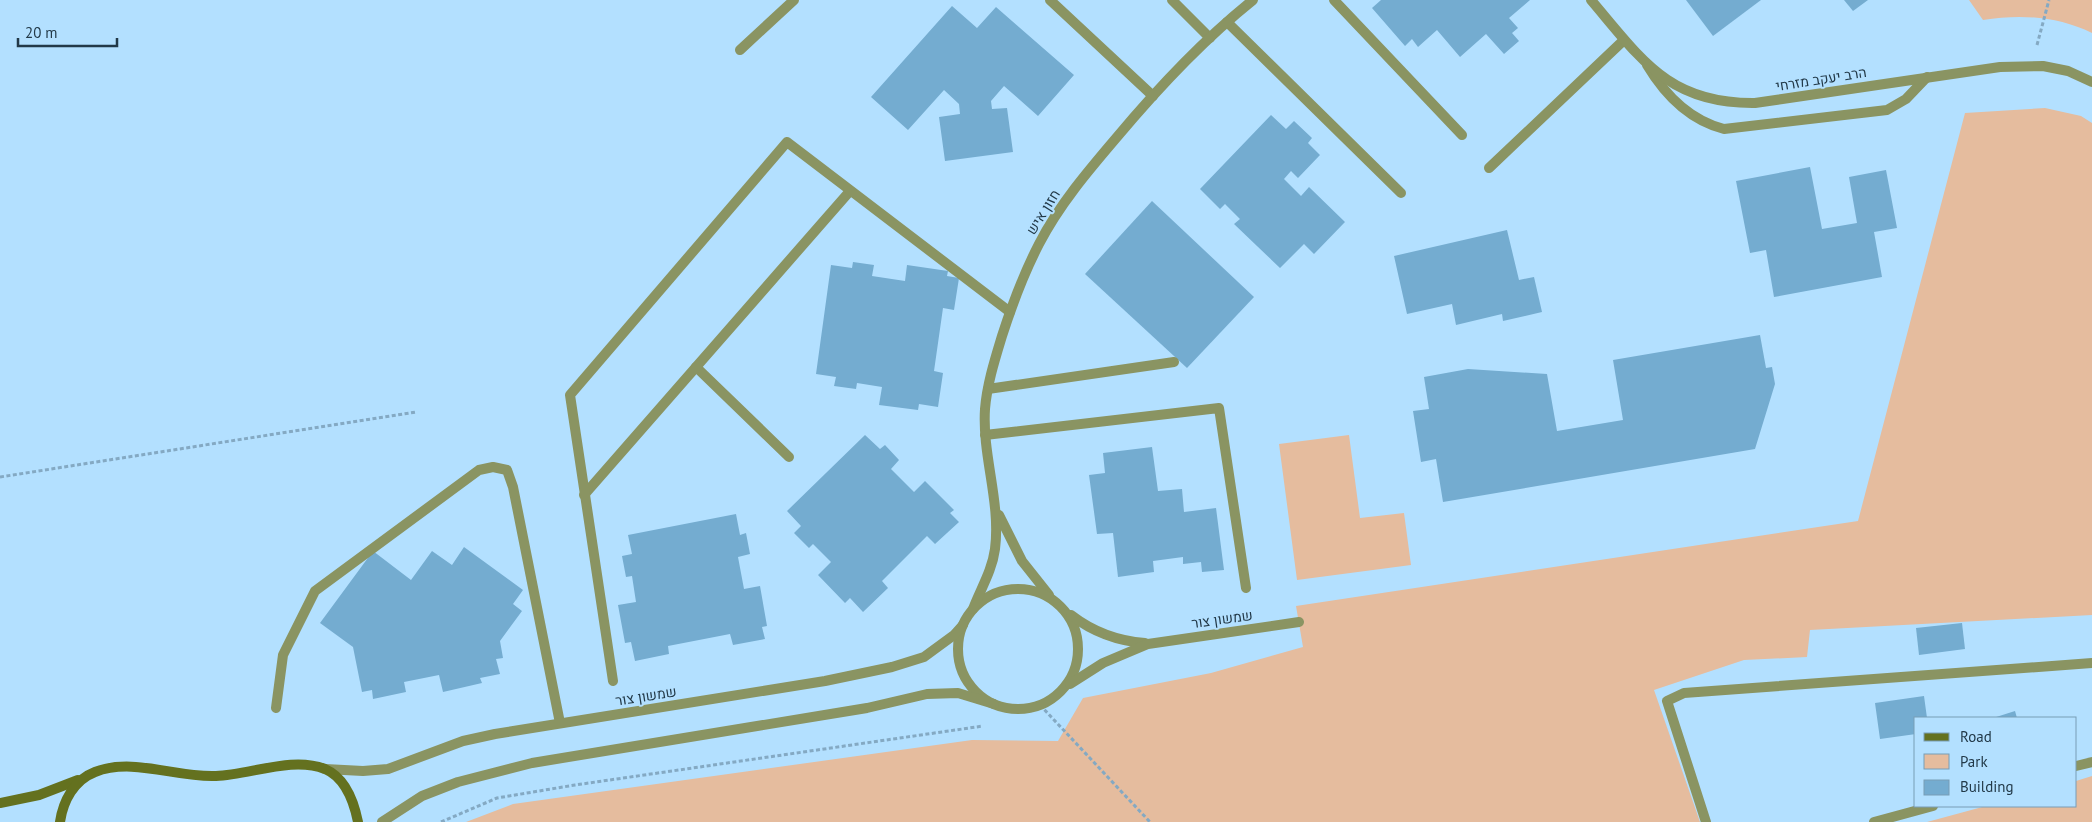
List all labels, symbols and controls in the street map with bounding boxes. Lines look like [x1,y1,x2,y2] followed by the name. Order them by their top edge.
[18,15,116,47] scale bar
[25,23,58,42] text: 20 m
[1774,63,1868,95] street label: הרב יעקב מזרחי
[1022,186,1064,238] street label: חזון איש
[1190,606,1254,632] street label: שמשון צור
[614,682,678,710] street label: שמשון צור
[1914,717,2077,807] legend
[1960,727,1992,746] text: Road
[1960,752,1988,771] text: Park
[1960,777,2014,796] text: Building

